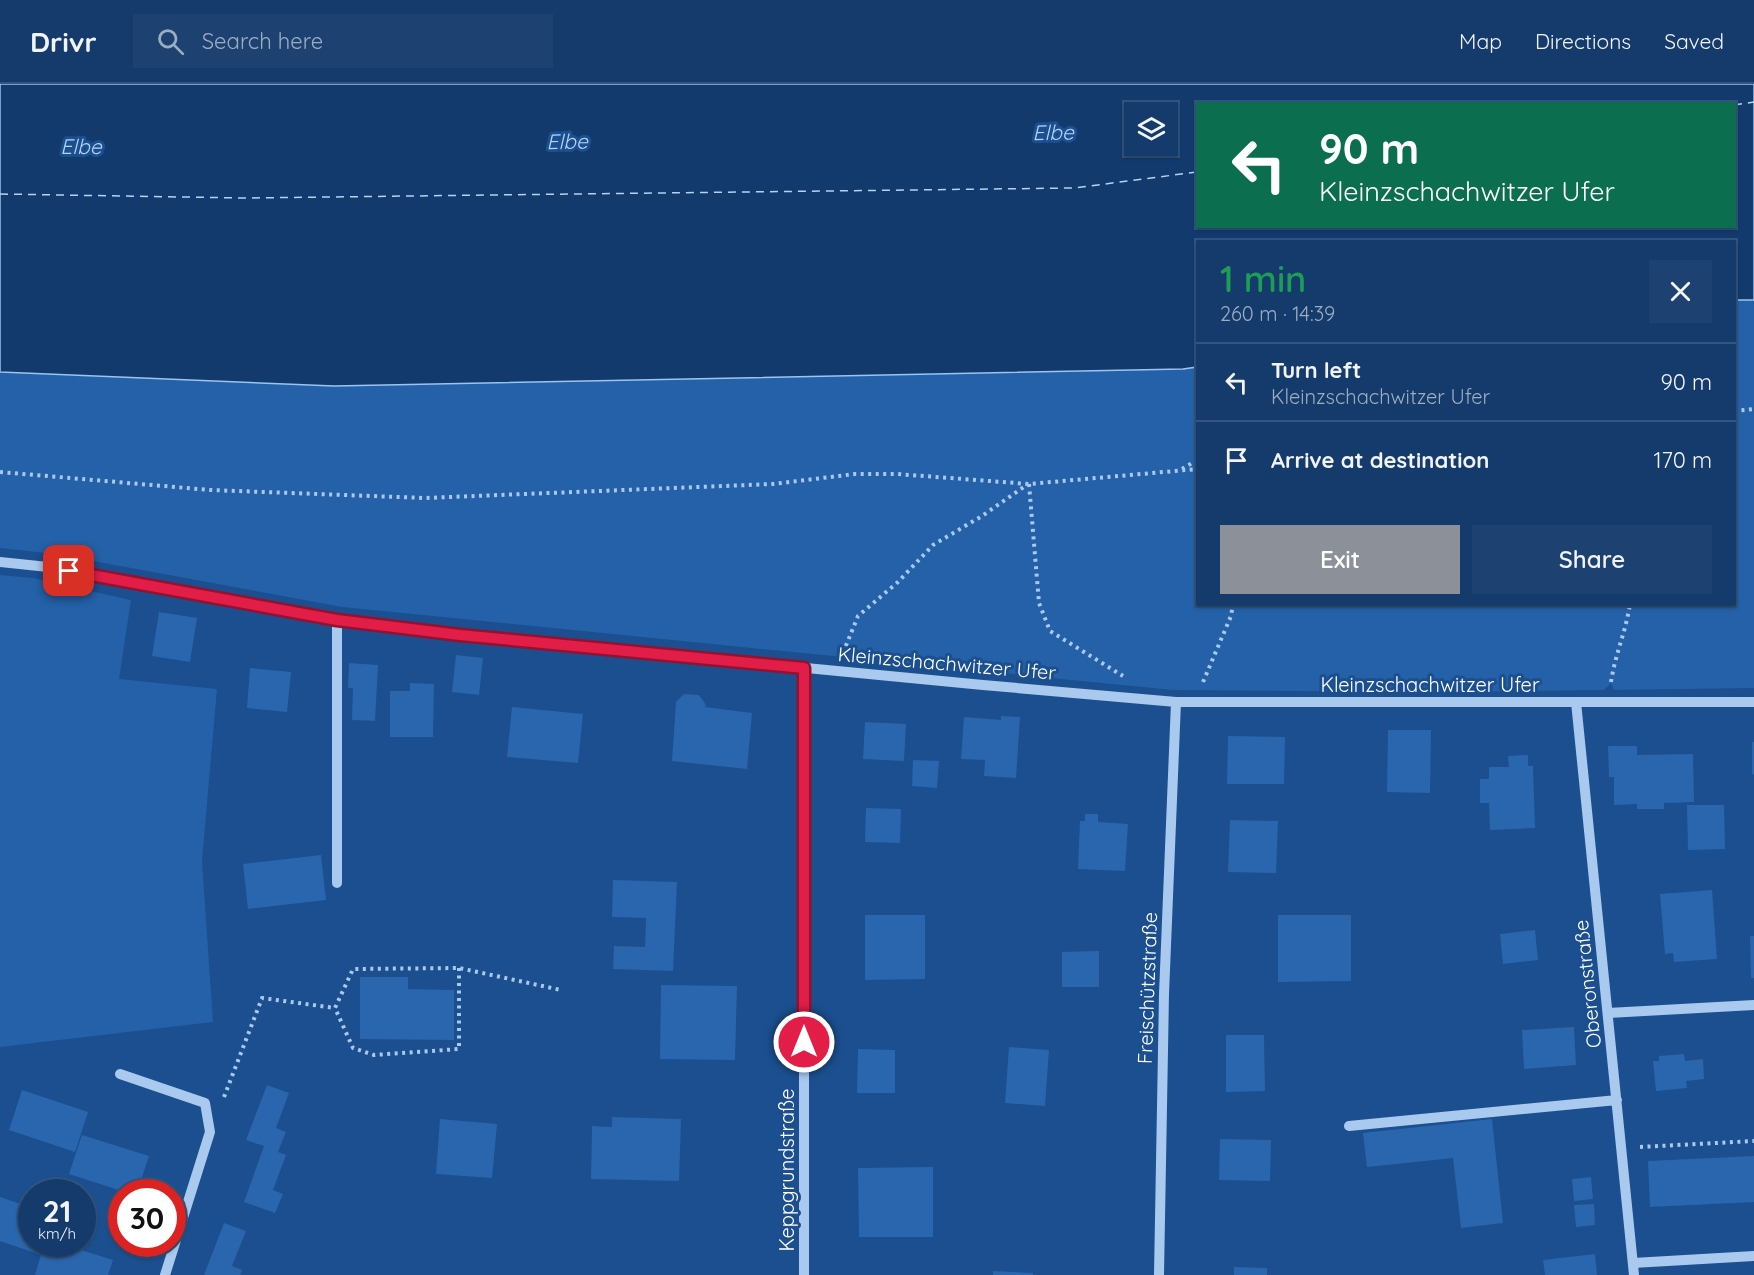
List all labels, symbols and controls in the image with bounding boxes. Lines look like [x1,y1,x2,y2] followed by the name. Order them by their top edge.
[133,14,553,68] search box
[30,24,97,59] text: Drivr
[154,25,187,58] icon: search
[202,27,323,55] text: Search here
[1459,28,1502,54] text: Map
[1535,28,1631,54] text: Directions
[1664,28,1724,54] text: Saved
[1124,102,1178,156] map controls
[1124,102,1178,156] button: layers
[1032,119,1075,145] water label: Elbe
[1319,122,1419,175] text: 90 m
[1220,126,1298,204] icon: left
[546,128,589,154] water label: Elbe
[60,133,103,159] water label: Elbe
[1319,174,1615,208] text: Kleinzschachwitzer Ufer
[1220,256,1306,301] text: 1 min
[1649,260,1712,323] button: close
[1220,301,1335,326] text: 260 m · 14:39
[1271,356,1361,384] text: Turn left
[1220,366,1253,399] icon: left
[1661,368,1712,396] text: 90 m
[1271,384,1490,409] text: Kleinzschachwitzer Ufer
[1220,444,1253,477] icon: arrive
[1271,446,1489,474] text: Arrive at destination
[1653,446,1712,474] text: 170 m
[1220,525,1460,594] button: Exit
[1472,525,1712,594] button: Share
[43,545,94,596] pin
[52,554,85,587] icon: arrive
[837,641,1058,685] street label: Kleinzschachwitzer Ufer
[1320,672,1540,697] street label: Kleinzschachwitzer Ufer
[1132,912,1162,1064] street label: Freischützstraße
[1568,919,1606,1049] street label: Oberonstraße
[772,1010,836,1074] position arrow
[774,1088,799,1252] street label: Keppgrundstraße
[108,1179,186,1257] speed limit sign: 30
[43,1192,71,1230] text: 21
[38,1224,76,1243] text: km/h

